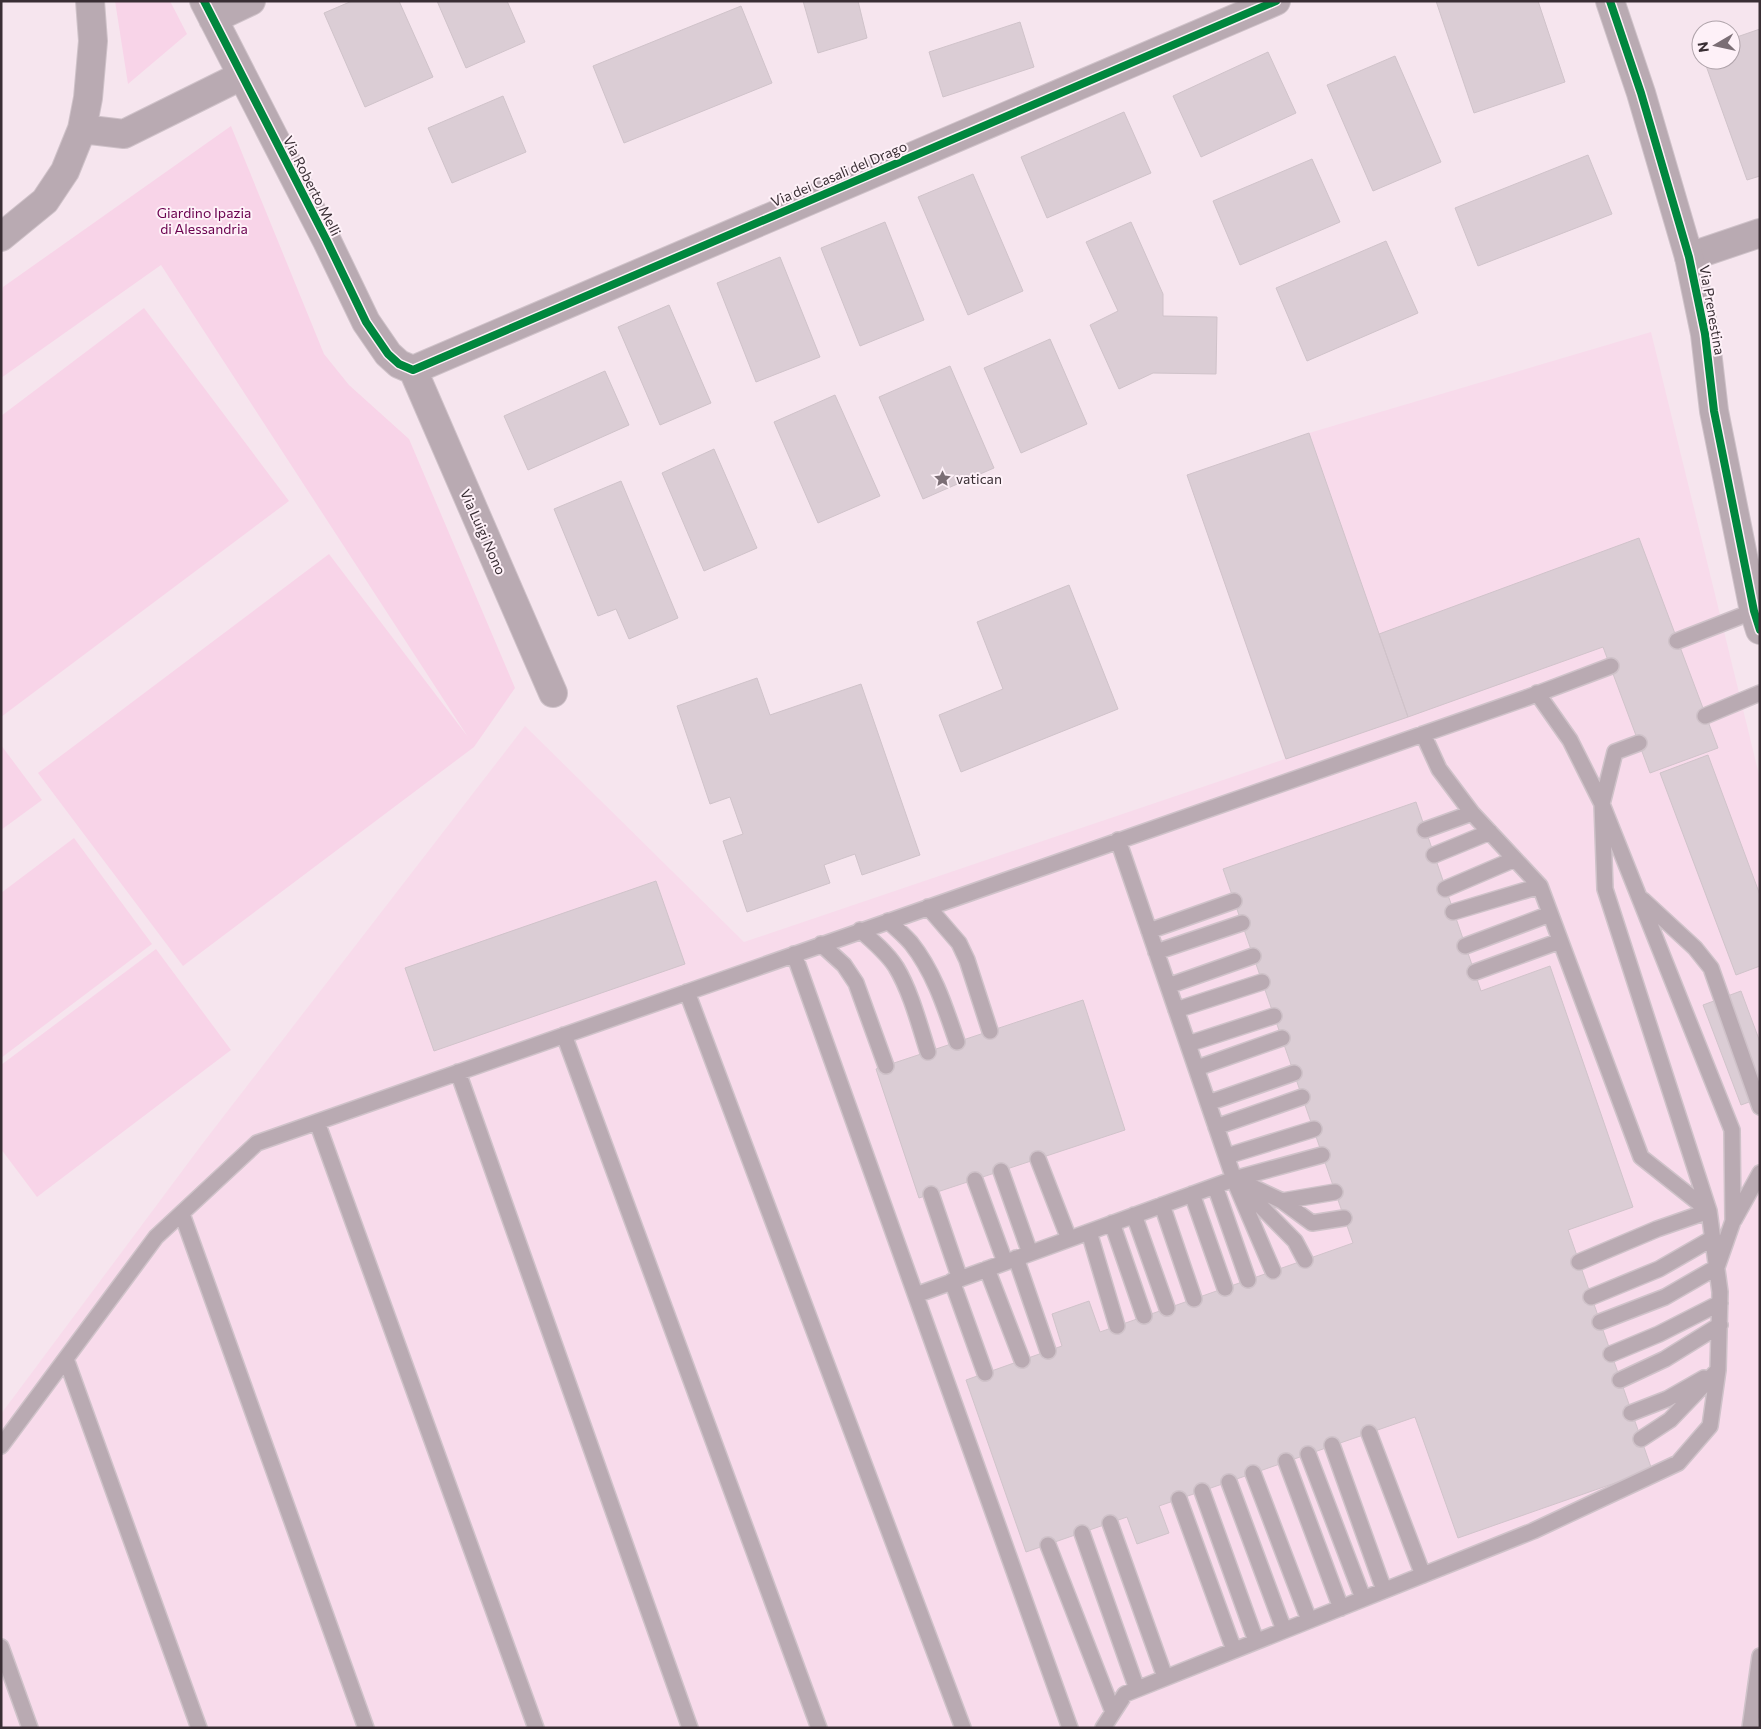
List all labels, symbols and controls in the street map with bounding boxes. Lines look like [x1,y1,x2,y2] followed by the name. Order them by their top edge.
[1691,20,1741,70] north arrow
[1693,41,1712,54] text: N
[280,133,345,239] street label: Via Roberto Melli
[768,137,909,210] street label: Via dei Casali del Drago
[157,204,251,237] park label: Giardino Ipazia di Alessandria
[1696,264,1729,356] street label: Via Prenestina
[932,469,952,489] place icon: vatican
[956,470,1002,487] place label: vatican
[457,486,510,577] street label: Via Luigi Nono

